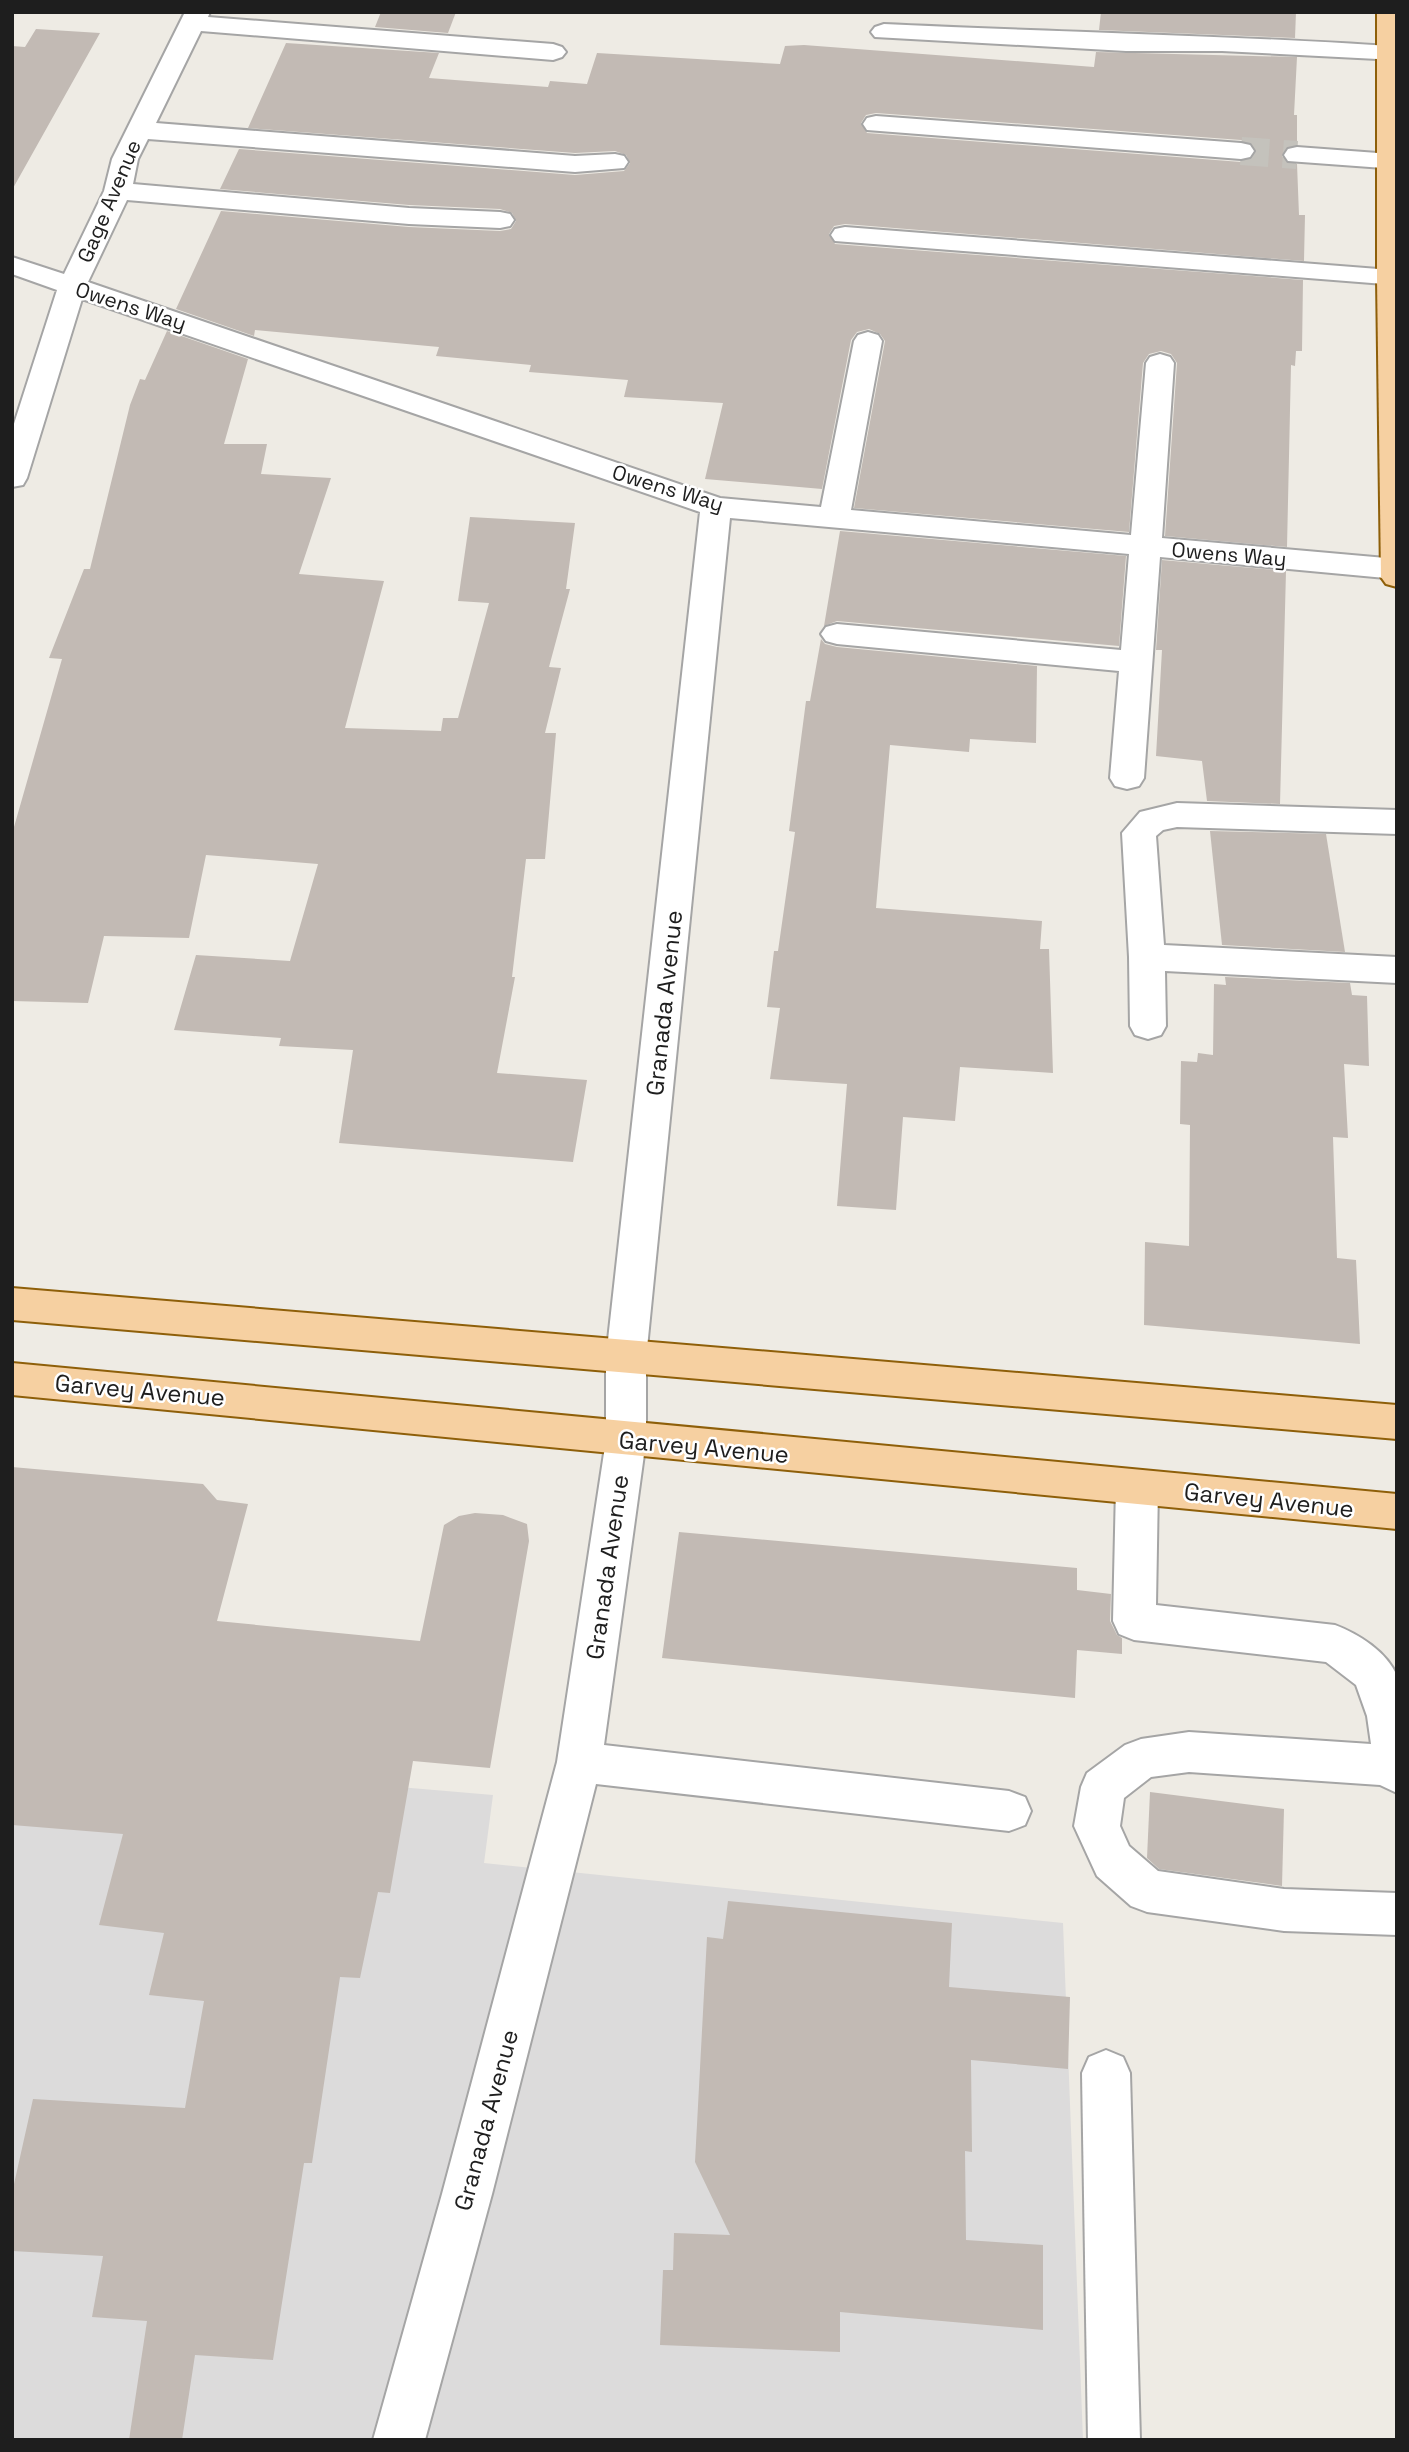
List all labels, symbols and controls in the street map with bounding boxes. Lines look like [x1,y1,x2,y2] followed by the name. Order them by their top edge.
[71,135,147,267] street label: Gage Avenue
[72,275,190,337] street label: Owens Way
[609,458,727,518] street label: Owens Way
[1170,536,1288,572] street label: Owens Way
[639,909,689,1097] street label: Granada Avenue
[54,1367,226,1413] street label: Garvey Avenue
[618,1424,790,1470] street label: Garvey Avenue
[579,1473,635,1661] street label: Granada Avenue
[1183,1476,1355,1524] street label: Garvey Avenue
[447,2026,525,2214] street label: Granada Avenue

